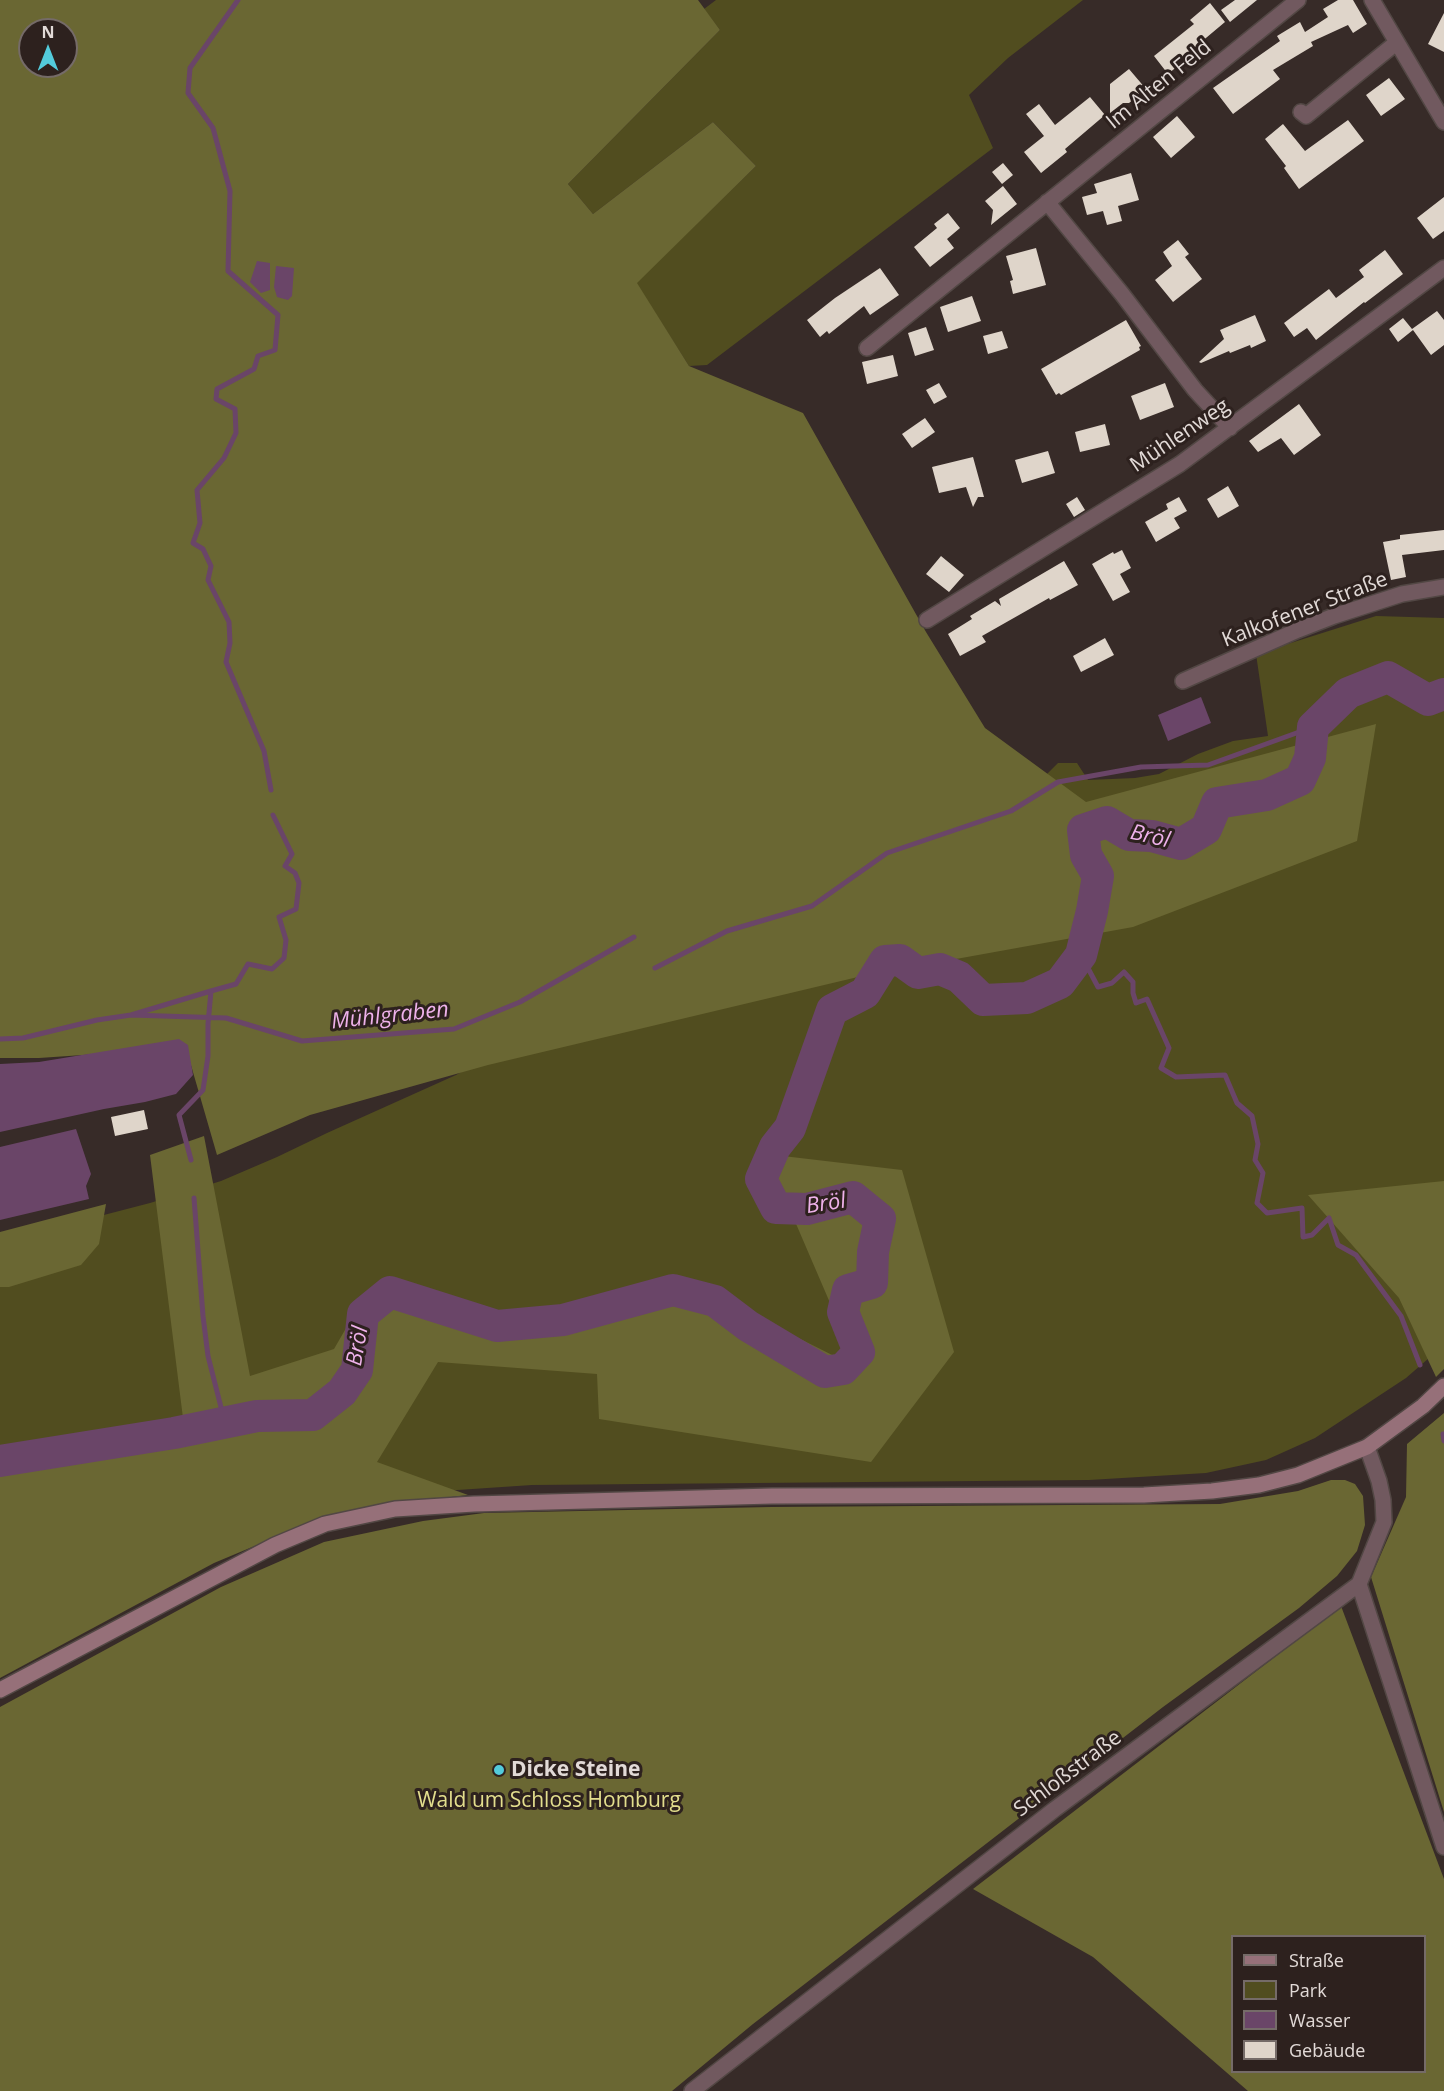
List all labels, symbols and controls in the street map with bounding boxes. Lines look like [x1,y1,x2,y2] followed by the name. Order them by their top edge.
[18,18,78,78] north arrow
[41,21,55,43] text: N
[1101,35,1217,135] street label: Im Alten Feld
[1126,394,1234,478] street label: Mühlenweg
[1219,567,1391,653] street label: Kalkofener Straße
[1128,820,1172,854] water label: Bröl
[330,997,450,1035] water label: Mühlgraben
[804,1188,848,1220] water label: Bröl
[342,1324,374,1368] water label: Bröl
[1009,1725,1127,1823] street label: Schloßstraße
[511,1757,640,1783] place label: Dicke Steine
[492,1763,506,1777] marker: Dicke Steine
[417,1788,681,1814] park label: Wald um Schloss Homburg
[1231,1935,1426,2073] legend
[1289,1948,1344,1972] text: Straße
[1289,1978,1327,2002] text: Park
[1289,2008,1350,2032] text: Wasser
[1289,2038,1365,2062] text: Gebäude

